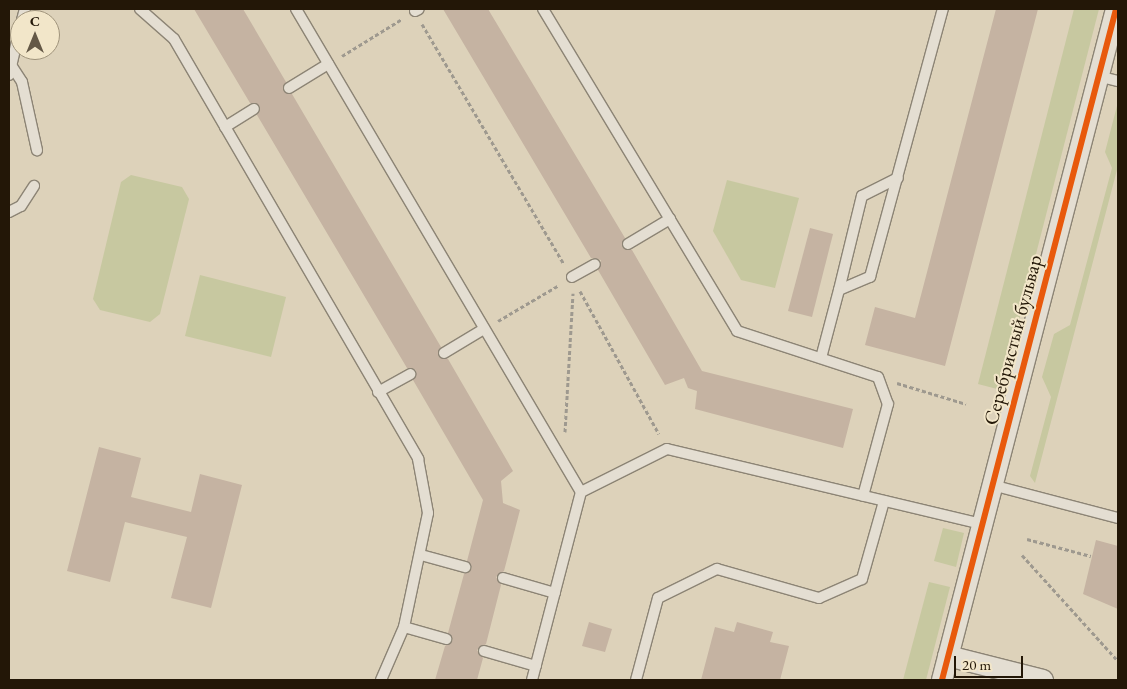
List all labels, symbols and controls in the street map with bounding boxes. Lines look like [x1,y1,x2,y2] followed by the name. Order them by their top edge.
[10,10,60,60] north arrow
[30,12,40,30] text: С
[979,252,1047,428] street label: Серебристый бульвар
[957,646,1026,678] scale bar
[962,655,991,674] text: 20 m

